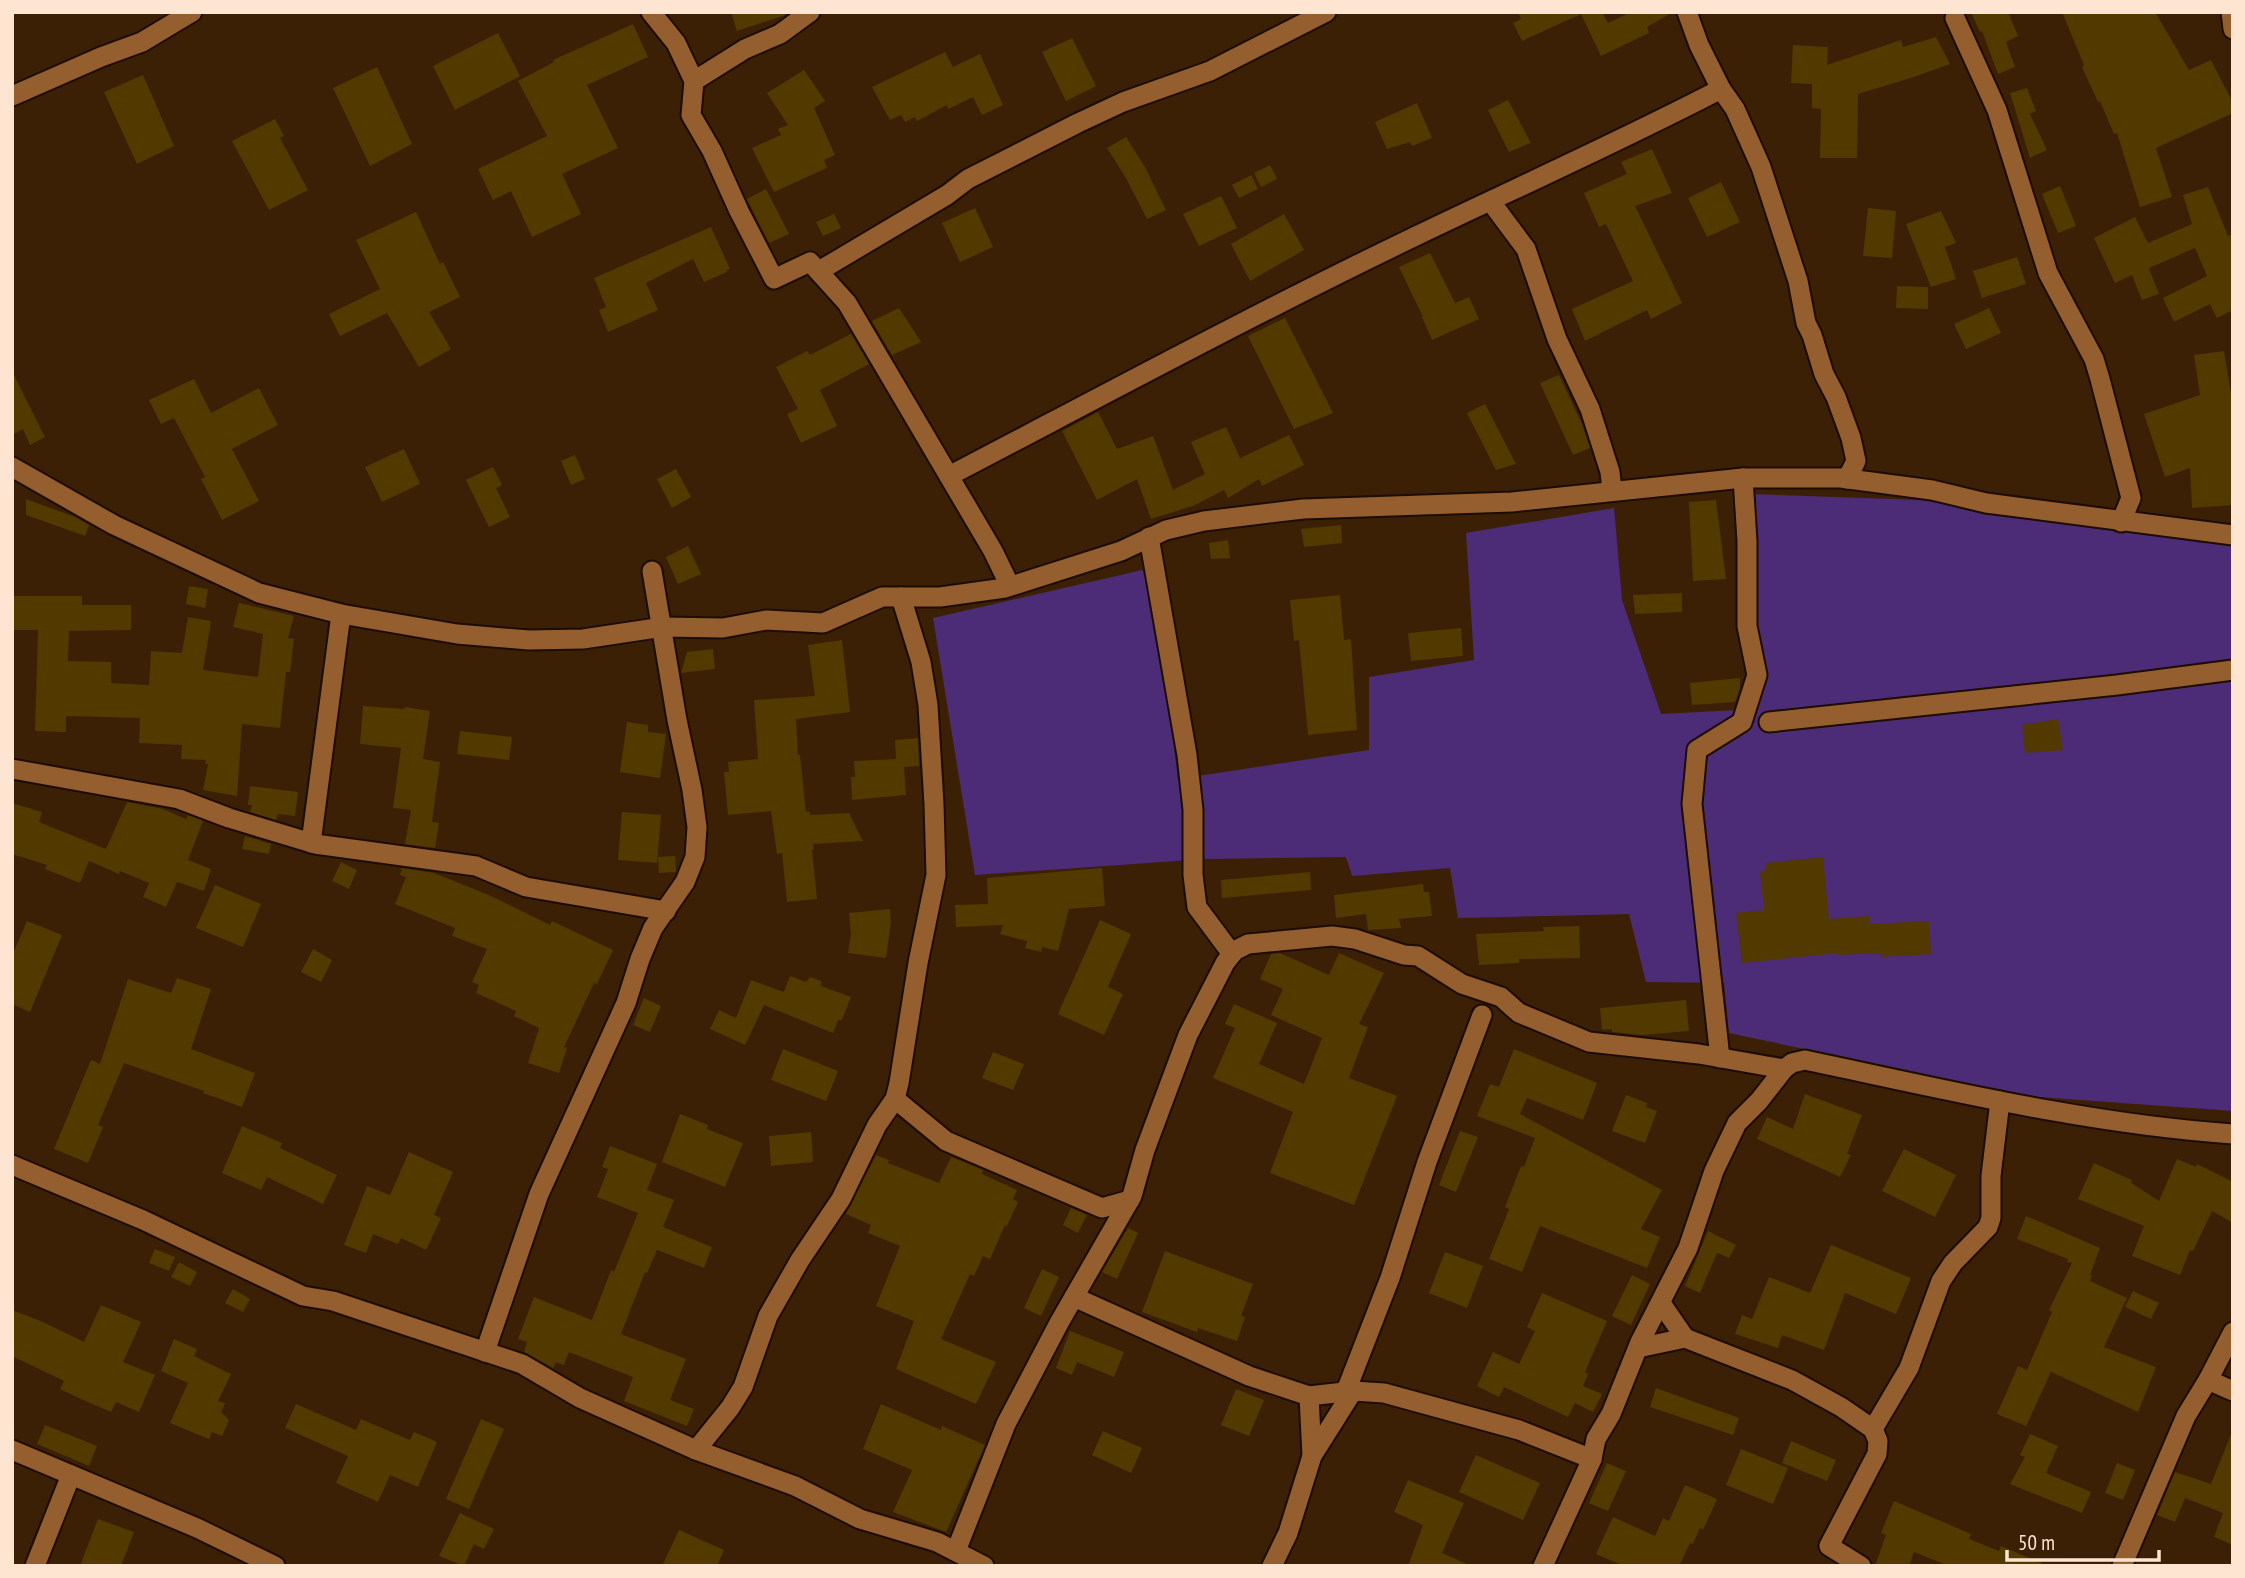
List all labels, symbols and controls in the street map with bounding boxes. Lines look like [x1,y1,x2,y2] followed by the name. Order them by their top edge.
[2007,1518,2159,1562] scale bar
[2018,1529,2055,1556] text: 50 m

